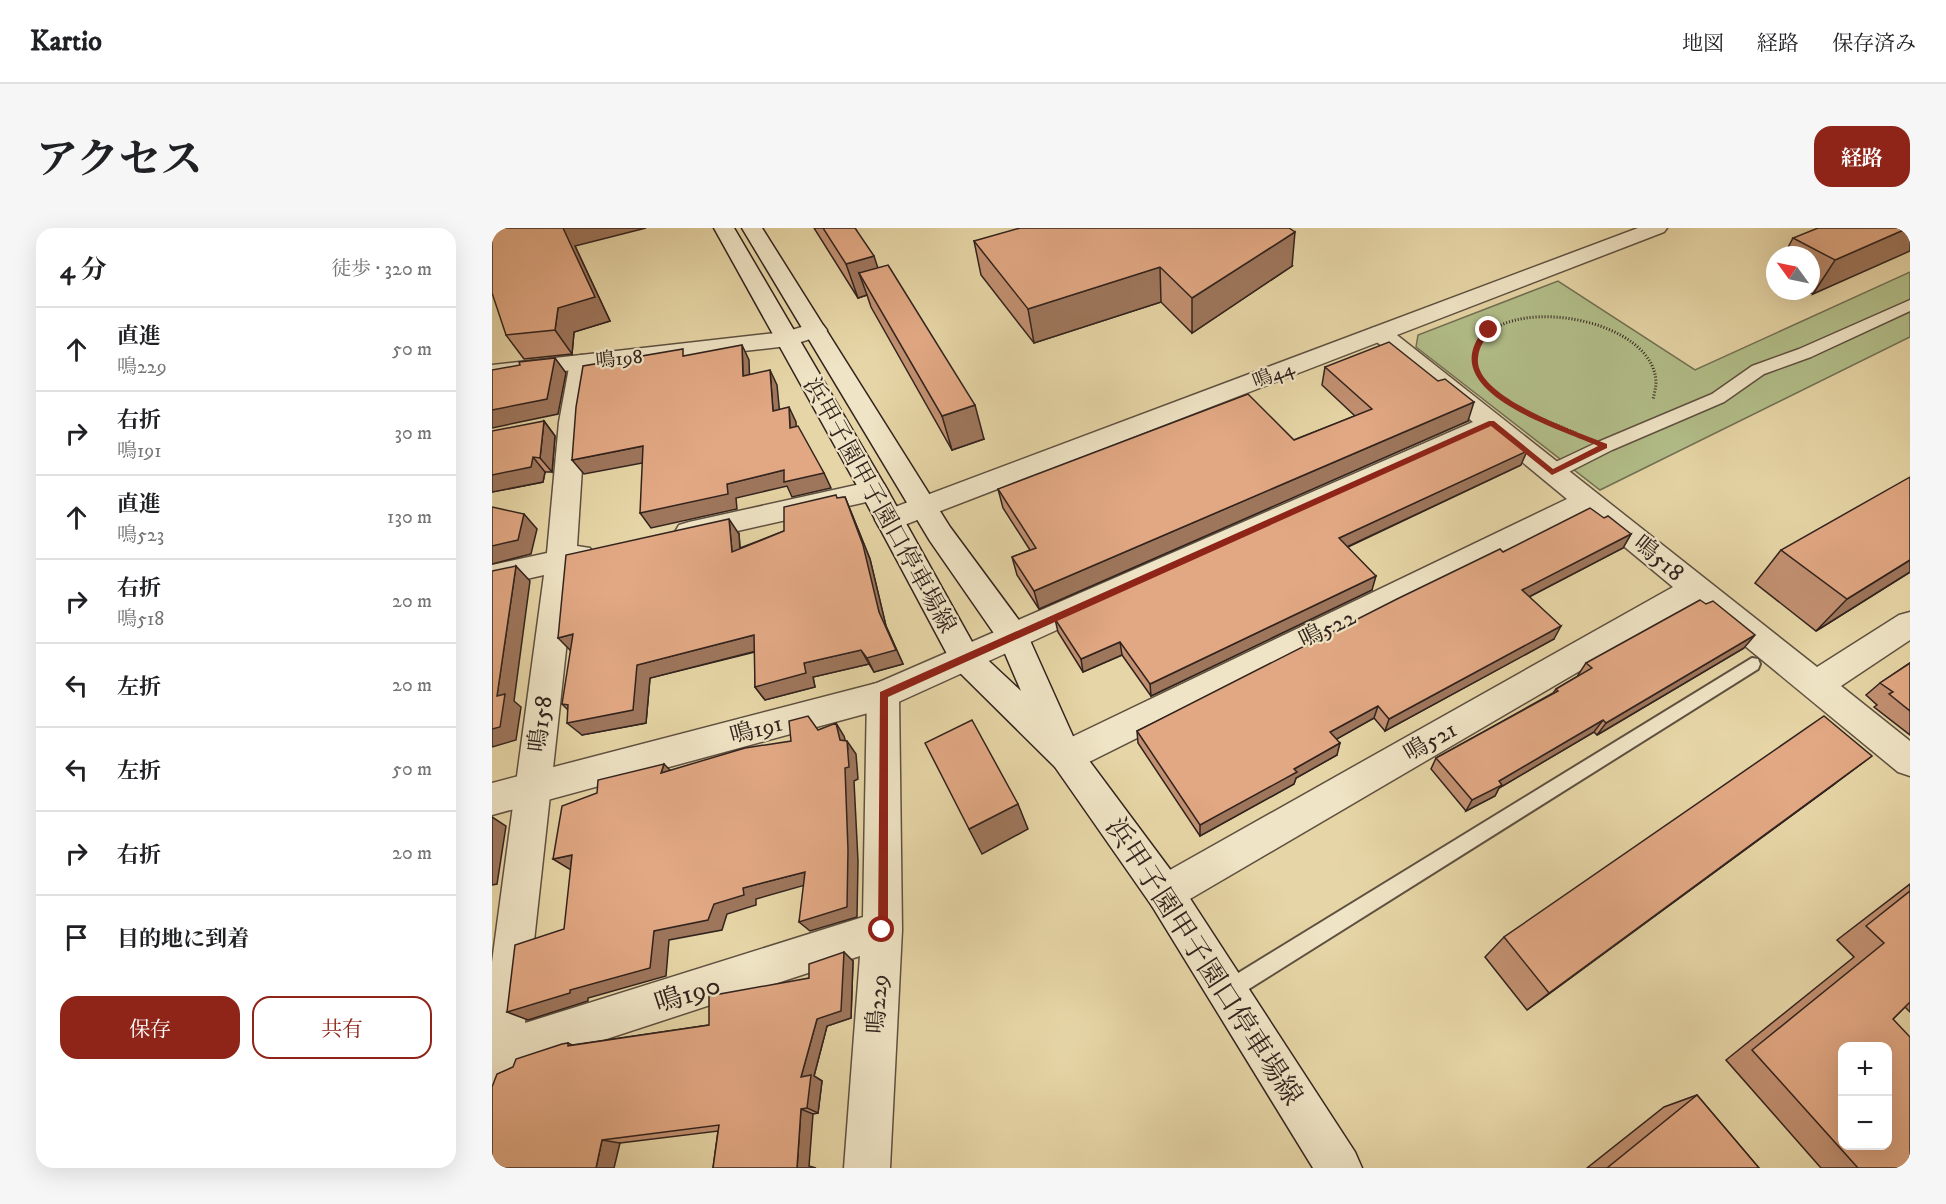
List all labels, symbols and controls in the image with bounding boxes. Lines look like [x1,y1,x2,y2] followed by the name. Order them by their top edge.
[30,24,102,59] text: Kartio
[1682,31,1724,57] text: 地図
[1757,31,1799,57] text: 経路
[1832,31,1916,57] text: 保存済み
[1814,126,1910,187] button: 経路
[36,135,203,187] text: アクセス
[1766,246,1820,300] north arrow
[60,254,107,287] text: 4 分
[331,257,432,282] text: 徒歩 · 320 m
[1475,316,1501,342] route end
[117,323,161,350] text: 直進
[60,333,93,366] icon: ahead
[392,337,432,362] text: 50 m
[594,345,644,374] street label: 鳴198
[117,355,167,380] text: 鳴229
[1249,356,1299,395] street label: 鳴44
[796,372,962,639] street label: 浜甲子園甲子園口停車場線
[117,407,161,434] text: 右折
[60,417,93,450] icon: right
[394,421,432,446] text: 30 m
[117,439,162,464] text: 鳴191
[117,491,161,518] text: 直進
[60,501,93,534] icon: ahead
[387,505,432,530] text: 130 m
[117,523,164,548] text: 鳴523
[1627,529,1690,588] street label: 鳴518
[117,575,161,602] text: 右折
[60,585,93,618] icon: right
[392,589,432,614] text: 20 m
[1294,602,1361,655] street label: 鳴522
[117,607,164,632] text: 鳴518
[60,669,93,702] icon: left
[392,673,432,698] text: 20 m
[117,674,161,701] text: 左折
[523,694,559,754] street label: 鳴158
[727,709,786,751] street label: 鳴191
[1399,715,1462,769] street label: 鳴521
[60,753,93,786] icon: left
[392,757,432,782] text: 50 m
[117,758,161,785] text: 左折
[1098,811,1310,1112] street label: 浜甲子園甲子園口停車場線
[60,837,93,870] icon: right
[392,841,432,866] text: 20 m
[117,842,161,869] text: 右折
[868,916,894,942] route start
[60,921,93,954] icon: arrive
[117,926,249,953] text: 目的地に到着
[650,967,725,1021] street label: 鳴190
[861,973,895,1035] street label: 鳴229
[60,996,240,1059] button: 保存
[252,996,432,1059] button: 共有
[1838,1042,1892,1150] map controls
[1838,1042,1892,1096] button: +
[1838,1096,1892,1150] button: −

